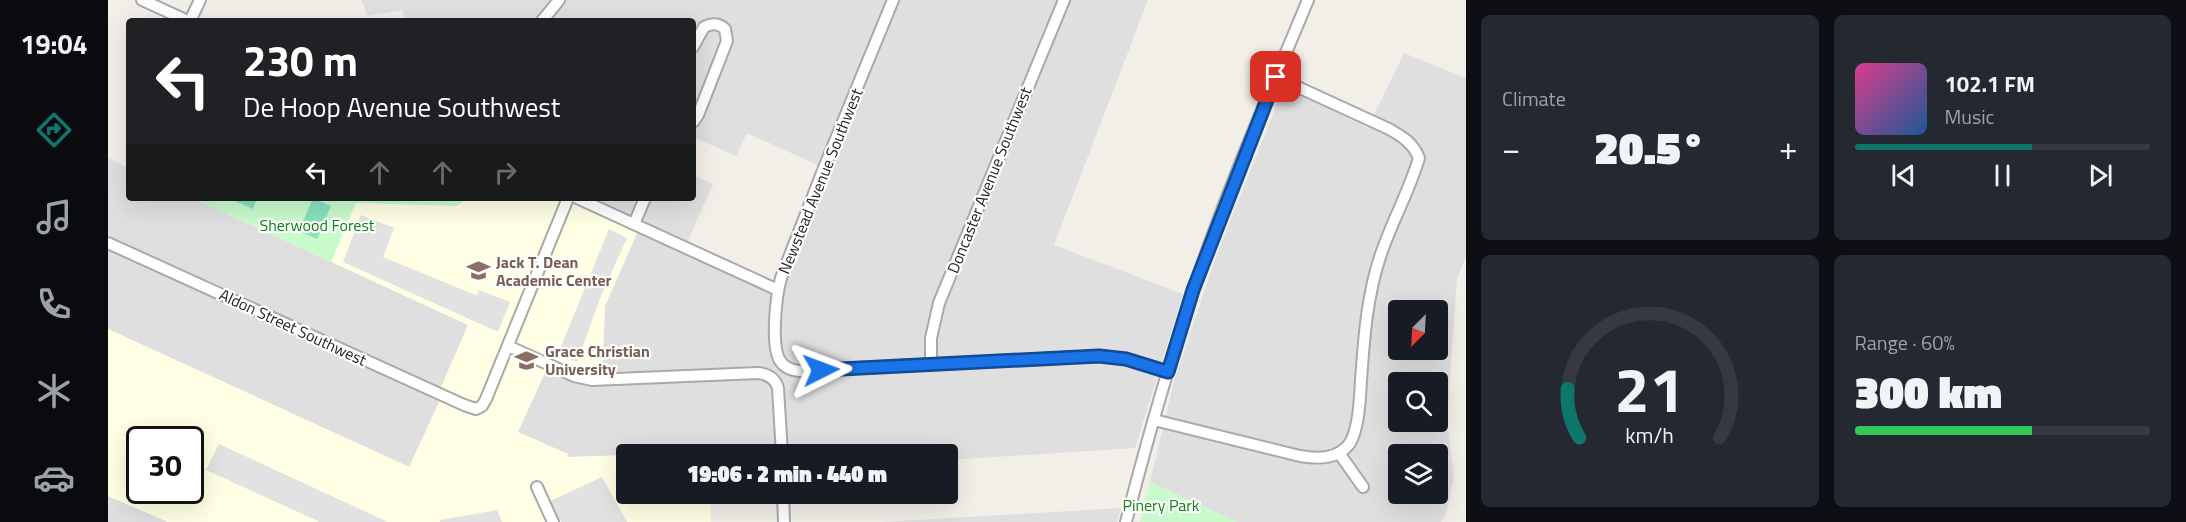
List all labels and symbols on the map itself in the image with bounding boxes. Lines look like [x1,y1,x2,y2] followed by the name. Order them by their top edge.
[1250,51,1301,102] pin
[941,83,1038,277] street label: Doncaster Avenue Southwest
[772,84,868,278] street label: Newstead Avenue Southwest
[260,213,375,237] park label: Sherwood Forest
[496,250,612,292] place label: Jack T. Dean Academic Center
[465,258,491,284] school or university icon: Jack T. Dean Academic Center
[215,282,371,372] street label: Aldon Street Southwest
[1388,300,1448,360] north arrow
[789,338,853,402] position arrow
[545,339,650,381] place label: Grace Christian University
[514,347,540,373] school or university icon: Grace Christian University
[126,426,204,504] speed limit sign: 30
[1122,493,1200,517] park label: Pinery Park

